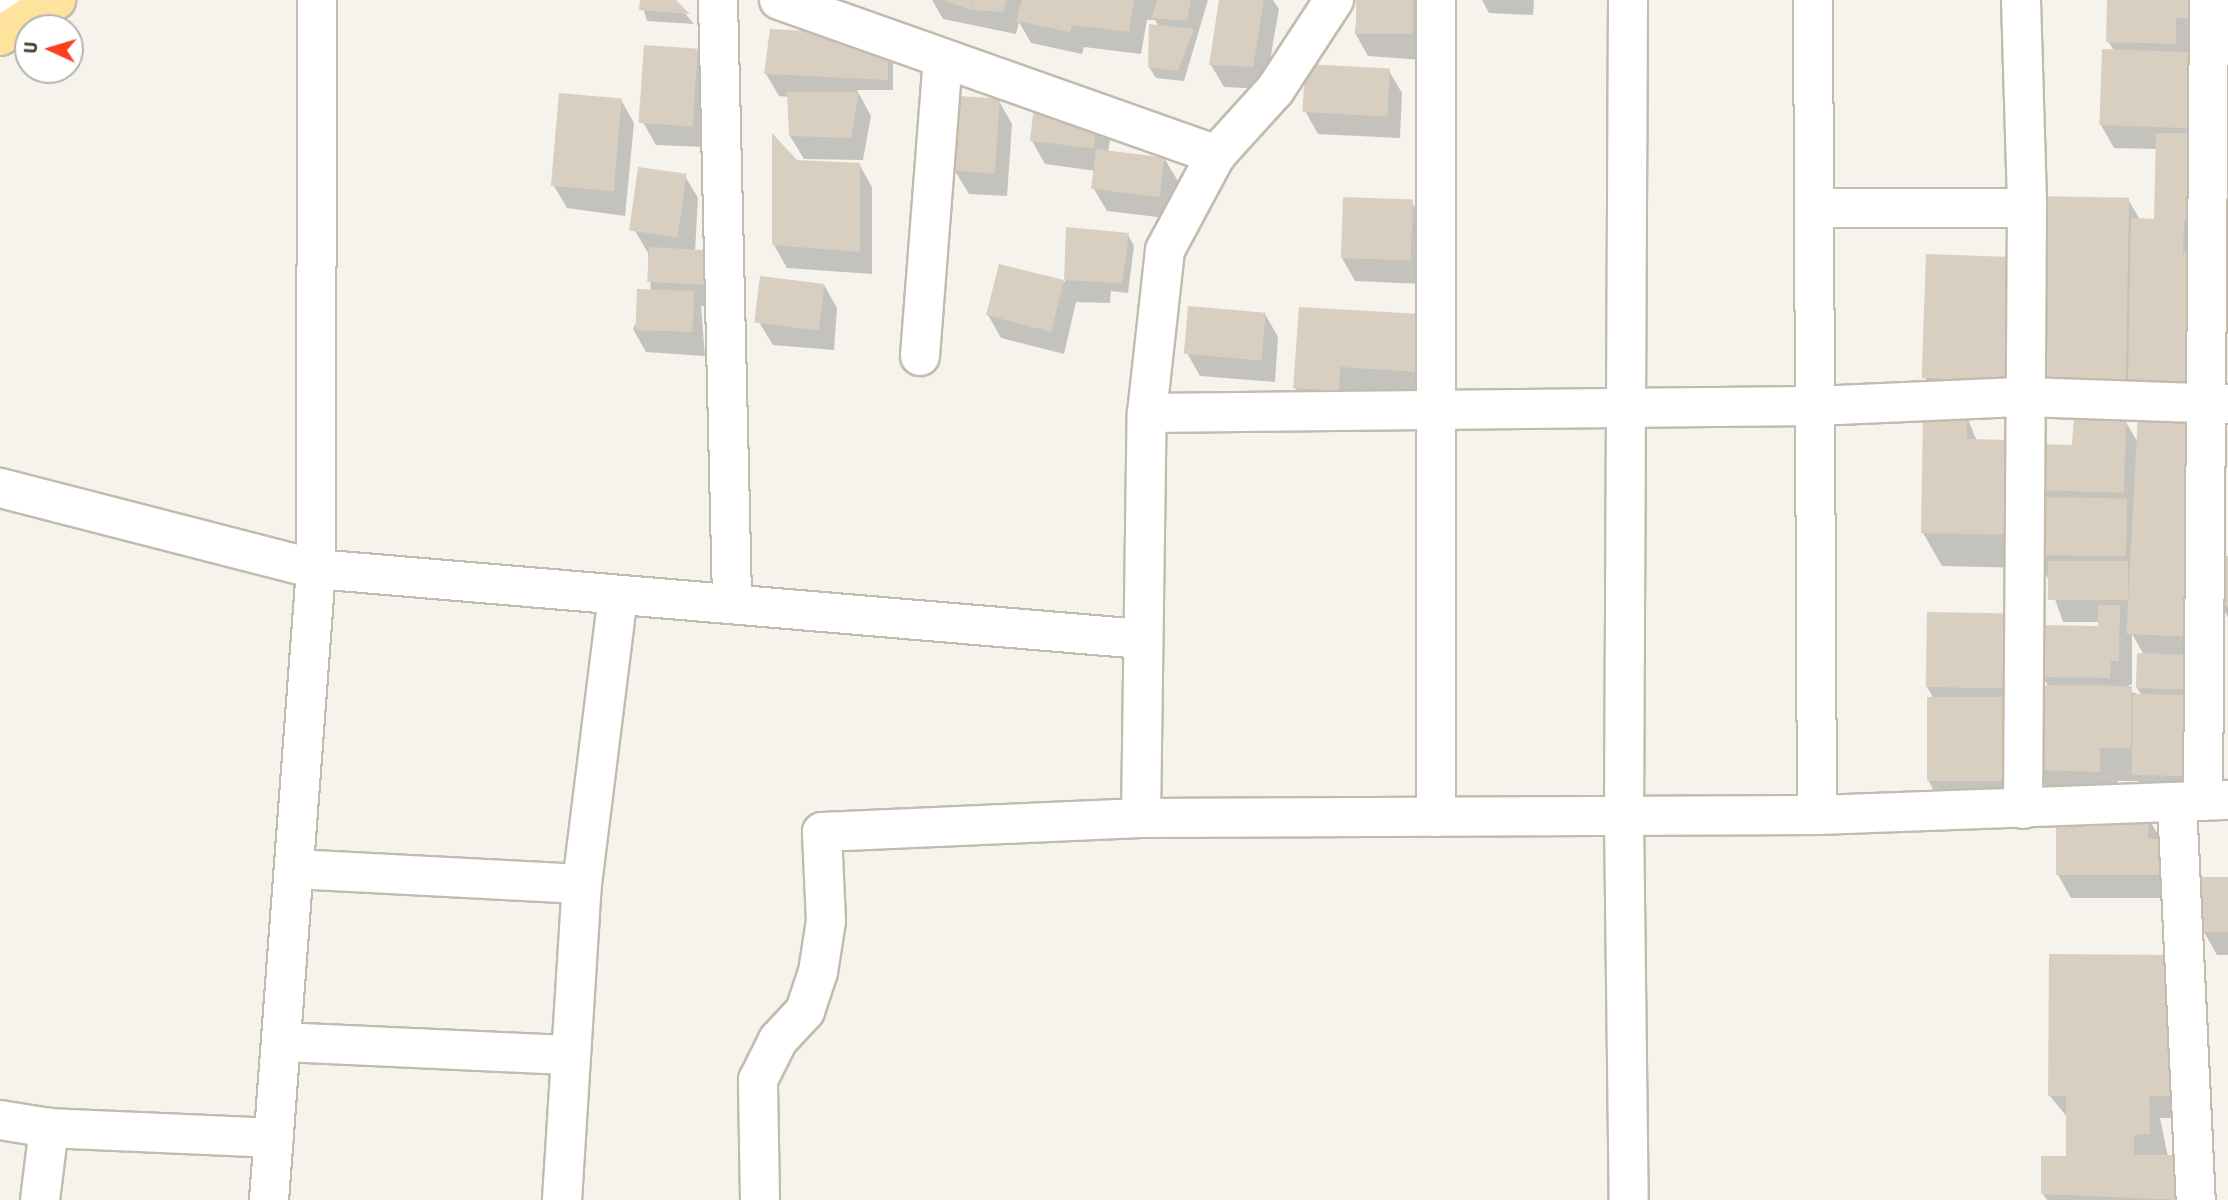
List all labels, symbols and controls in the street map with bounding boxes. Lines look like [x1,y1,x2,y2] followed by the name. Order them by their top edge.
[14,14,84,84] north arrow
[19,41,41,54] text: U

